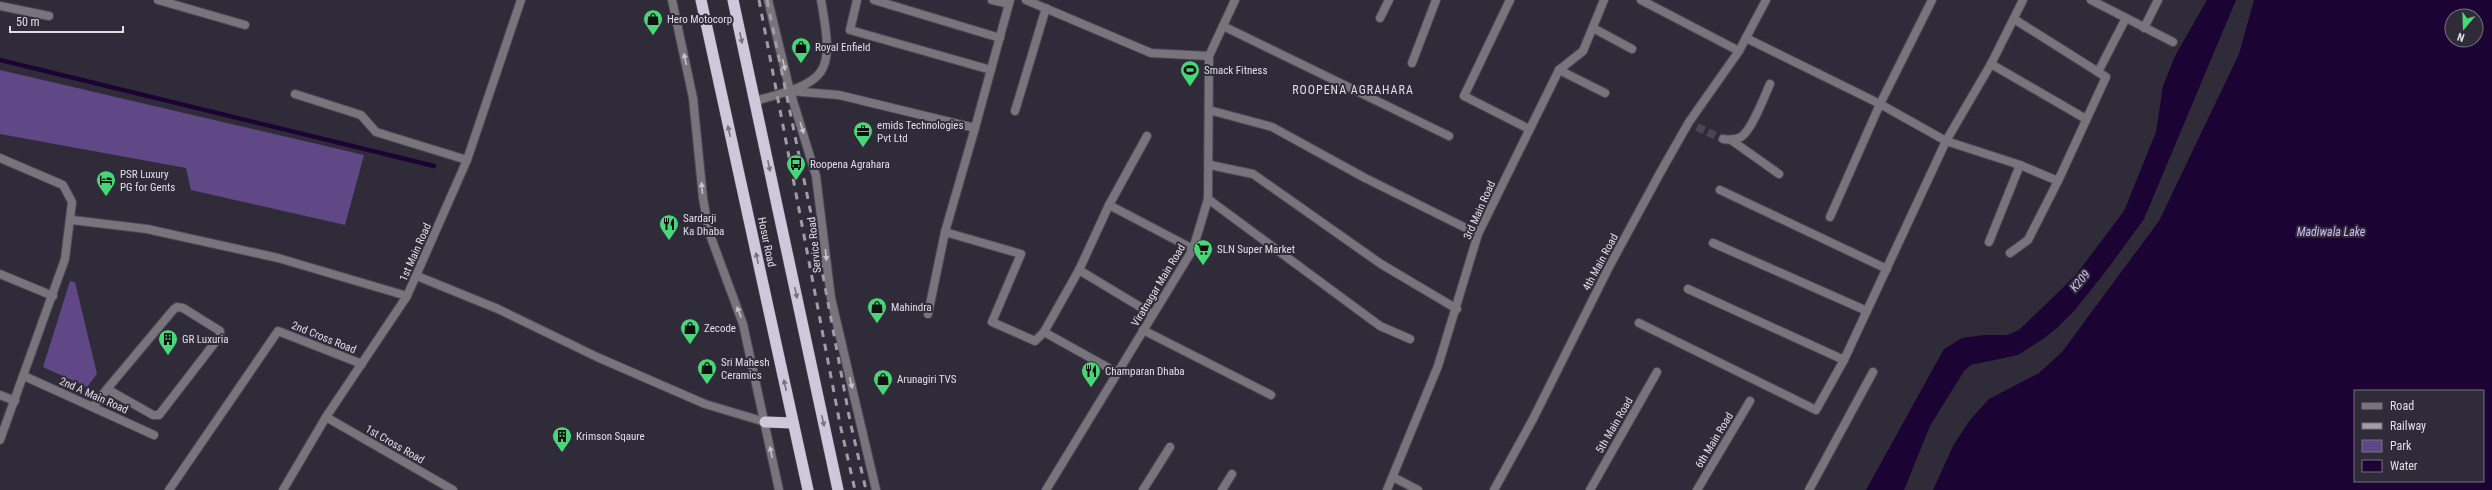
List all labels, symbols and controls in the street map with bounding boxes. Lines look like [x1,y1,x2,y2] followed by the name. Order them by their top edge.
[10,8,123,34] scale bar
[642,8,664,36] shop icon: Hero Motocorp
[2444,8,2484,48] north arrow
[667,13,732,26] place label: Hero Motocorp
[16,15,40,29] text: 50 m
[2455,30,2466,44] text: N
[739,32,745,44] one-way arrow
[790,36,812,64] shop icon: Royal Enfield
[815,41,870,54] place label: Royal Enfield
[682,53,688,65] one-way arrow
[781,59,787,71] one-way arrow
[1179,59,1201,87] sports icon: Smack Fitness
[1204,64,1267,77] place label: Smack Fitness
[1292,83,1414,97] district label: ROOPENA AGRAHARA
[877,119,964,145] place label: emids Technologies Pvt Ltd
[852,120,874,148] office icon: emids Technologies Pvt Ltd
[799,123,805,135] one-way arrow
[726,124,732,137] one-way arrow
[785,153,807,181] bus stop icon: Roopena Agrahara
[810,158,890,171] place label: Roopena Agrahara
[766,160,772,172] one-way arrow
[120,168,175,194] place label: PSR Luxury PG for Gents
[95,169,117,197] hotel icon: PSR Luxury PG for Gents
[1461,179,1498,241] street label: 3rd Main Road
[698,182,705,194] one-way arrow
[683,212,724,238] place label: Sardarji Ka Dhaba
[658,213,680,241] restaurant icon: Sardarji Ka Dhaba
[755,216,778,268] street label: Hosur Road
[805,216,824,274] street label: Service Road
[397,221,434,283] street label: 1st Main Road
[2297,225,2366,239] water label: Madiwala Lake
[1580,232,1621,293] street label: 4th Main Road
[1192,238,1214,266] supermarket icon: SLN Super Market
[1129,242,1188,329] street label: Viratnagar Main Road
[1217,243,1295,256] place label: SLN Super Market
[823,249,829,262] one-way arrow
[754,252,760,264] one-way arrow
[2067,267,2093,295] water label: K209
[793,287,799,300] one-way arrow
[866,296,888,324] shop icon: Mahindra
[891,301,932,314] place label: Mahindra
[735,305,741,317] one-way arrow
[679,317,701,345] shop icon: Zecode
[290,319,358,356] street label: 2nd Cross Road
[704,322,736,335] place label: Zecode
[157,328,179,356] building icon: GR Luxuria
[182,333,228,346] place label: GR Luxuria
[721,356,769,382] place label: Sri Mahesh Ceramics
[696,357,718,385] shop icon: Sri Mahesh Ceramics
[1080,360,1102,388] restaurant icon: Champaran Dhaba
[1105,365,1185,378] place label: Champaran Dhaba
[872,368,894,396] shop icon: Arunagiri TVS
[897,373,957,386] place label: Arunagiri TVS
[58,375,130,416] street label: 2nd A Main Road
[848,377,854,389] one-way arrow
[781,379,787,391] one-way arrow
[2354,390,2484,482] legend
[1593,395,1636,456] street label: 5th Main Road
[2390,399,2414,413] text: Road
[1693,410,1736,470] street label: 6th Main Road
[820,414,826,427] one-way arrow
[2390,419,2426,433] text: Railway
[363,422,427,467] street label: 1st Cross Road
[551,425,573,453] building icon: Krimson Sqaure
[576,430,645,443] place label: Krimson Sqaure
[2390,439,2412,453] text: Park
[768,446,774,458] one-way arrow
[2390,459,2418,473] text: Water

